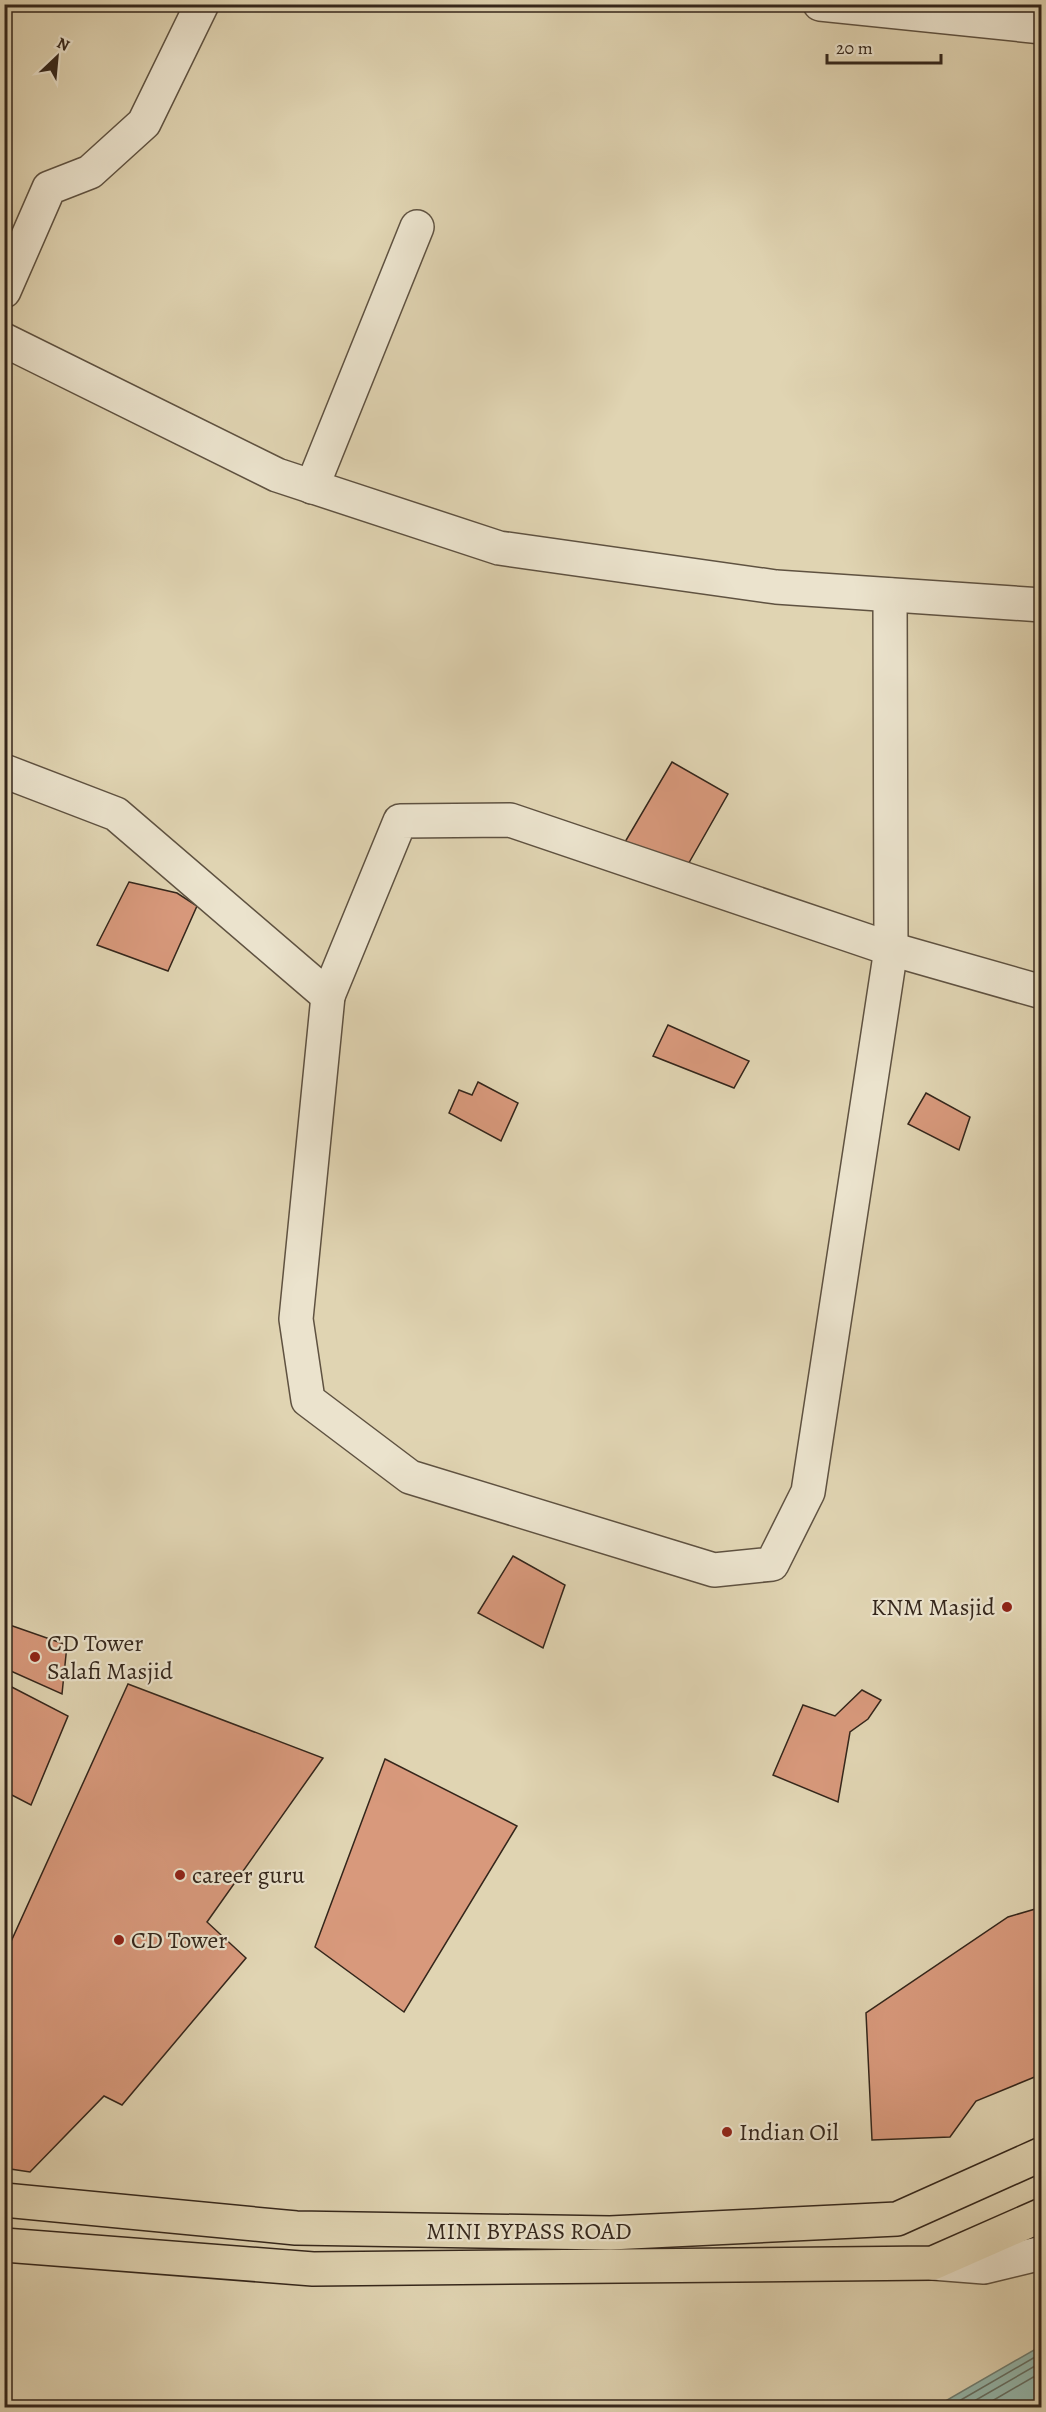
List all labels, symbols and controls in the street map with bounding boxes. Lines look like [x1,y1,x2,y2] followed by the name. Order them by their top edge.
[27,27,87,87] north arrow
[827,27,941,65] scale bar
[53,32,74,57] text: N
[836,36,873,60] text: 20 m
[871,1591,995,1623] place label: KNM Masjid
[1000,1600,1014,1614] marker: KNM Masjid
[47,1627,173,1687] place label: CD Tower Salafi Masjid
[28,1650,42,1664] marker: CD Tower Salafi Masjid
[192,1859,305,1891] place label: career guru
[173,1868,187,1882] marker: career guru
[131,1924,227,1956] place label: CD Tower
[112,1933,126,1947] marker: CD Tower
[739,2116,839,2148] place label: Indian Oil
[720,2125,734,2139] marker: Indian Oil
[426,2215,632,2247] street label: MINI BYPASS ROAD

